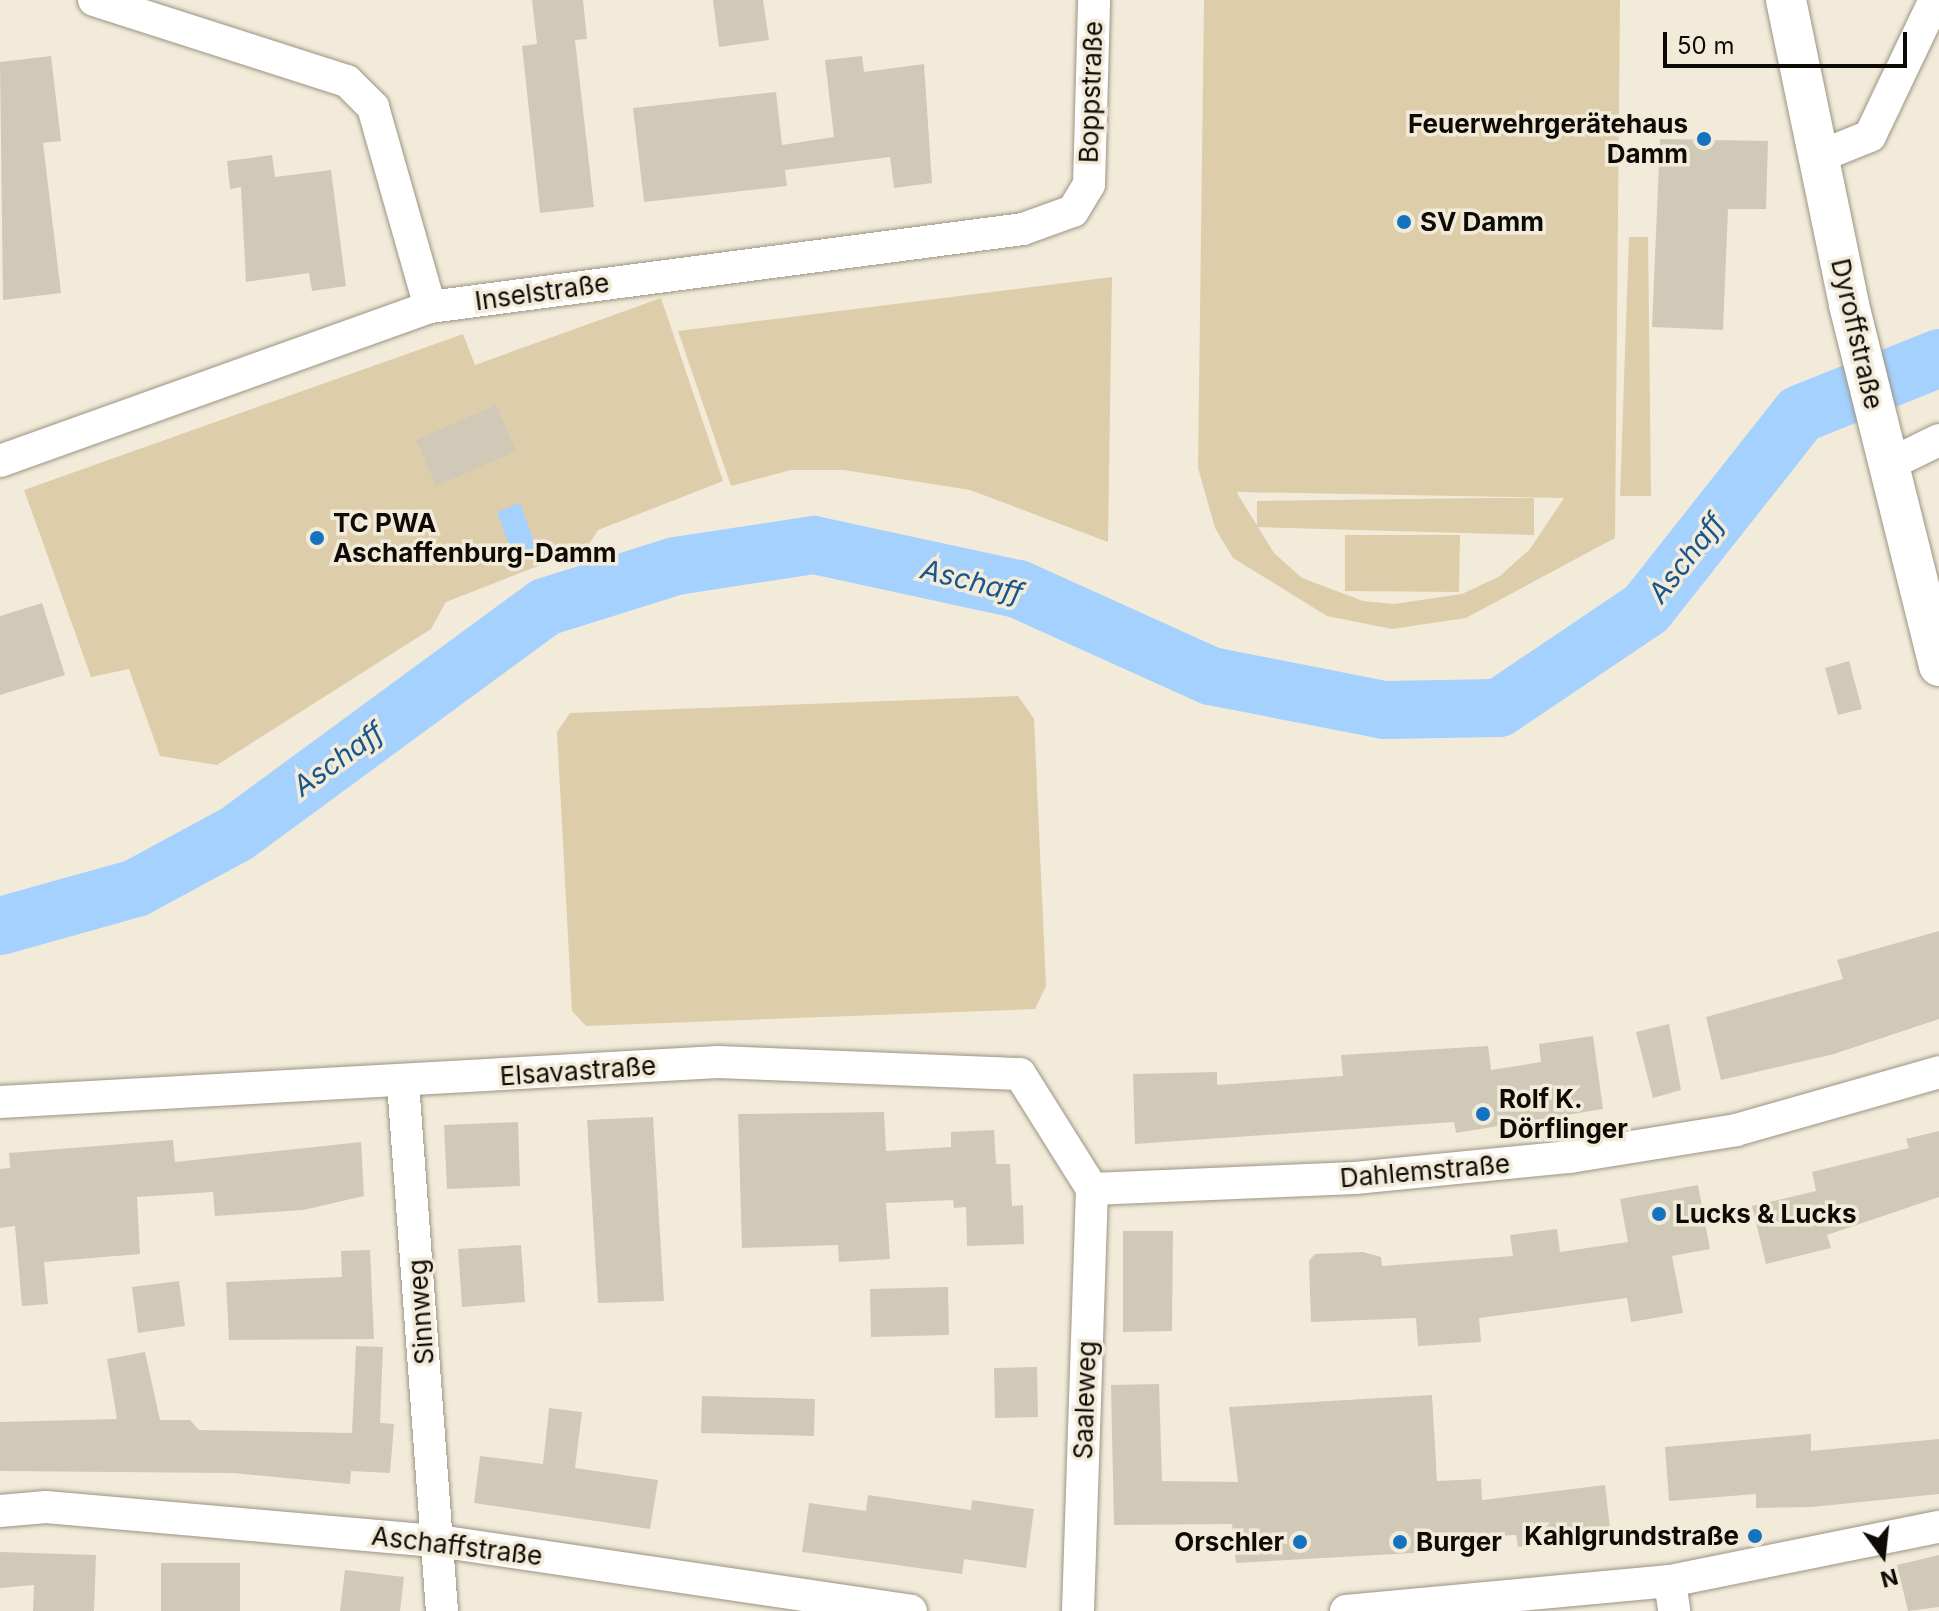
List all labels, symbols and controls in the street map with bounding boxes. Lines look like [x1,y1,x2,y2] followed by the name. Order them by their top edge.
[1667,16,1911,66] scale bar
[1073,20,1109,164] street label: Boppstraße
[1677,31,1735,60] text: 50 m
[1408,108,1688,170] place label: Feuerwehrgerätehaus Damm
[1695,130,1713,148] marker: Feuerwehrgerätehaus Damm
[1420,206,1544,238] place label: SV Damm
[1395,213,1413,231] marker: SV Damm
[1825,256,1889,412] street label: Dyroffstraße
[473,267,611,317] street label: Inselstraße
[333,507,616,568] place label: TC PWA Aschaffenburg-Damm
[1641,507,1731,609] water label: Aschaff
[308,529,326,547] marker: TC PWA Aschaffenburg-Damm
[918,552,1026,610] water label: Aschaff
[286,715,390,803] water label: Aschaff
[499,1050,657,1092] street label: Elsavastraße
[1499,1083,1628,1144] place label: Rolf K. Dörflinger
[1474,1105,1492,1123] marker: Rolf K. Dörflinger
[1339,1148,1511,1194] street label: Dahlemstraße
[1675,1198,1856,1230] place label: Lucks & Lucks
[1650,1205,1668,1223] marker: Lucks & Lucks
[402,1258,440,1366] street label: Sinnweg
[1067,1340,1103,1460] street label: Saaleweg
[1843,1515,1923,1595] north arrow
[370,1520,544,1572] street label: Aschaffstraße
[1524,1520,1739,1552] place label: Kahlgrundstraße
[1174,1526,1284,1558] place label: Orschler
[1416,1526,1502,1558] place label: Burger
[1746,1527,1764,1545] marker: Kahlgrundstraße
[1291,1533,1309,1551] marker: Orschler
[1391,1533,1409,1551] marker: Burger
[1878,1563,1901,1593] text: N

